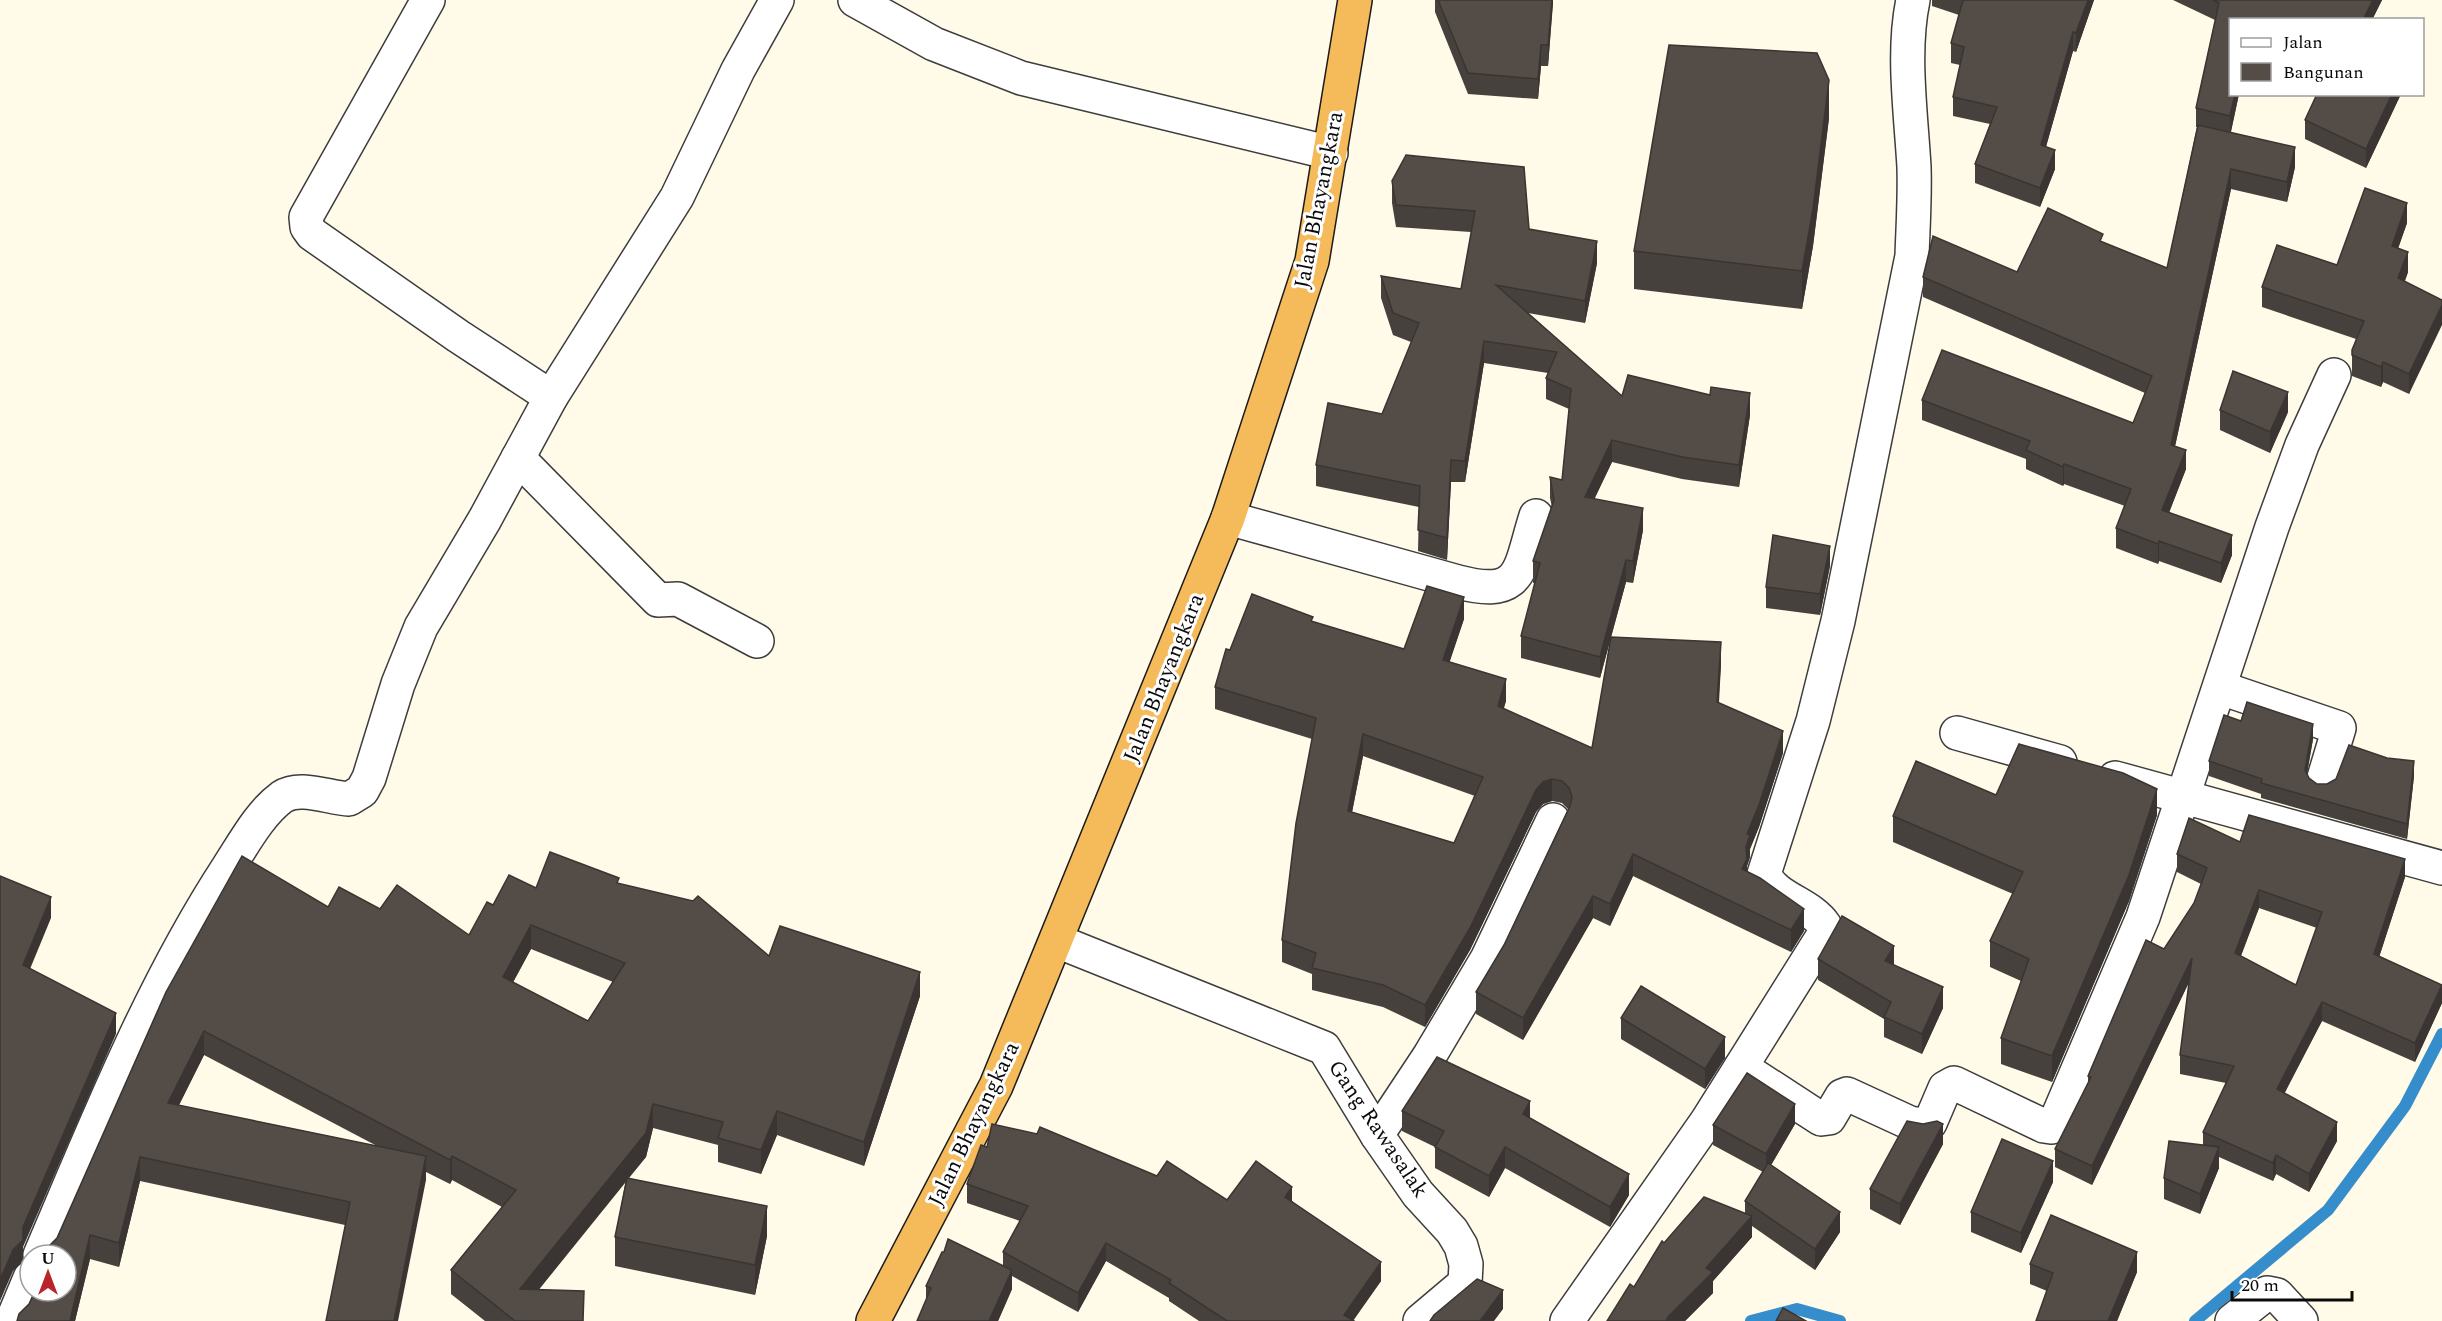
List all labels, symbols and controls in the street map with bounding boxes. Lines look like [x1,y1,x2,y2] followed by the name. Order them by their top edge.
[2229,18,2424,96] legend
[2283,29,2323,56] text: Jalan
[2283,59,2364,86] text: Bangunan
[1286,108,1352,291] street label: Jalan Bhayangkara
[1115,588,1213,768] street label: Jalan Bhayangkara
[920,1036,1028,1212] street label: Jalan Bhayangkara
[1320,1053,1436,1205] street label: Gang Rawasalak
[18,1243,78,1303] north arrow
[41,1247,55,1271] text: U
[2232,1264,2352,1302] scale bar
[2241,1272,2279,1299] text: 20 m

